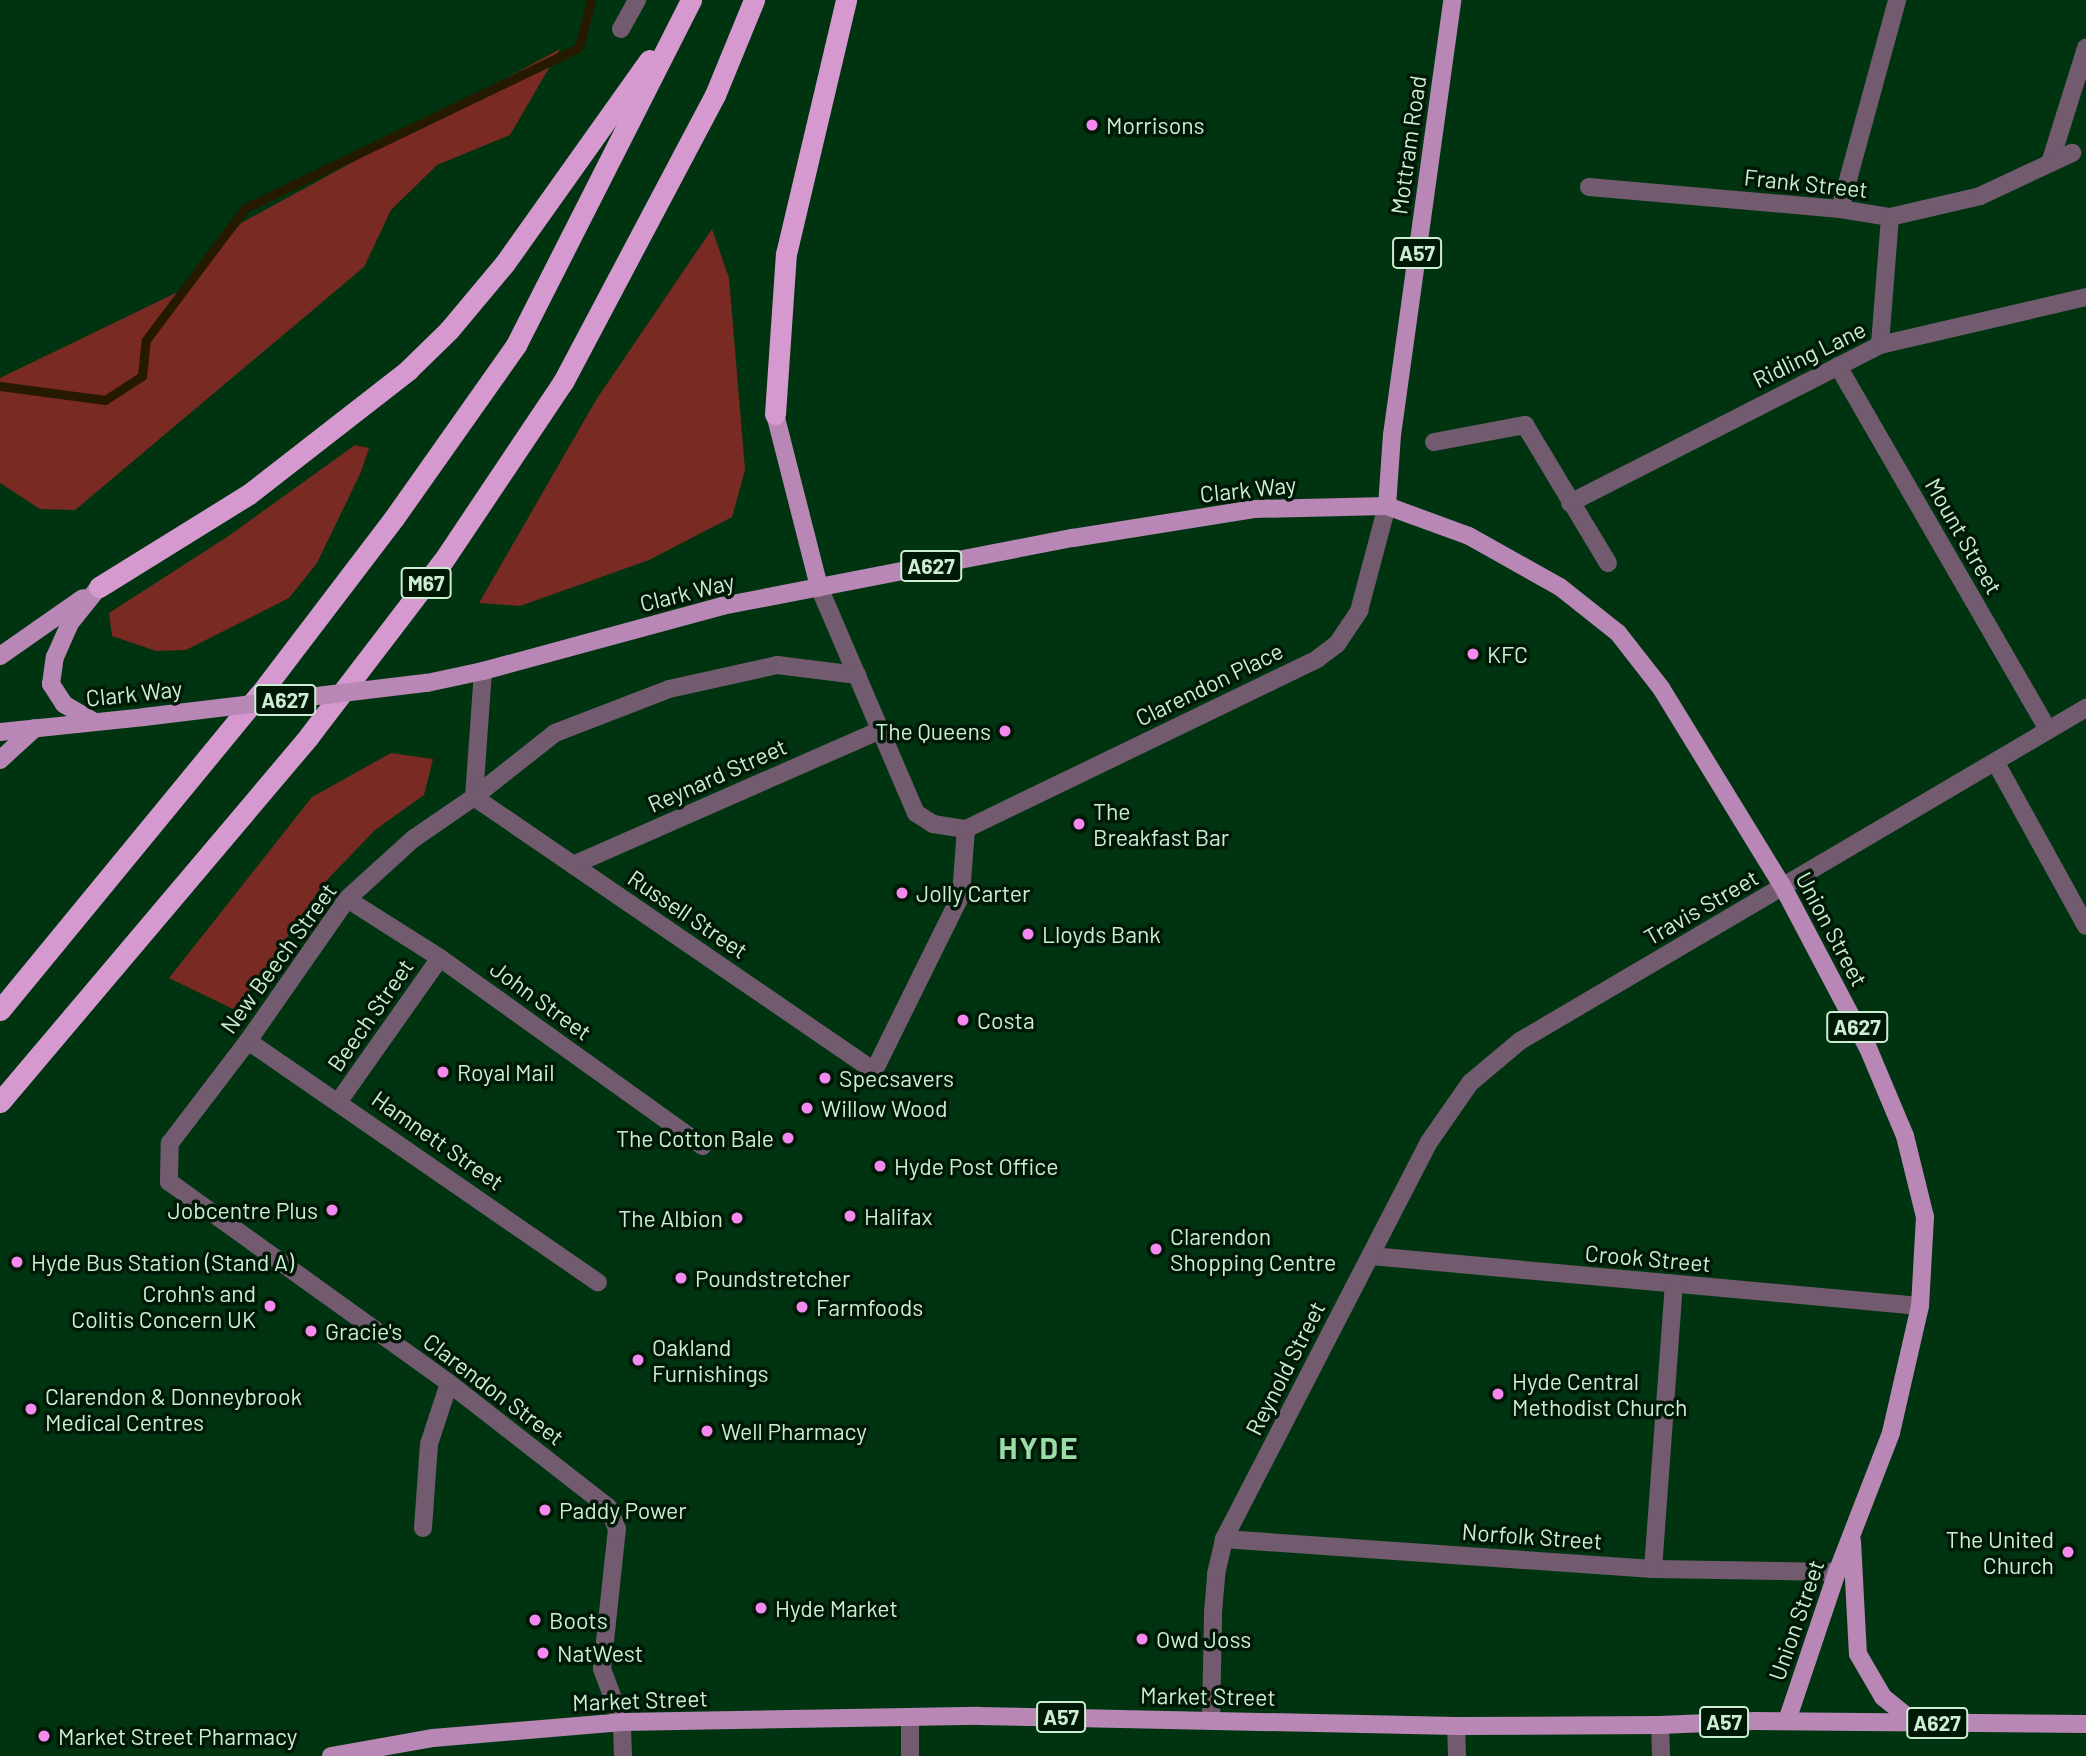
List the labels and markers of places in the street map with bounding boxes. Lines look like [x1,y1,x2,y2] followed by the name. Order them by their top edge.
[1106,111,1205,139] place label: Morrisons
[1084,117,1100,133] marker: Morrisons
[1487,640,1528,668] place label: KFC
[1465,646,1481,662] marker: KFC
[875,717,991,745] place label: The Queens
[997,723,1013,739] marker: The Queens
[1093,797,1229,851] place label: The Breakfast Bar
[1071,816,1087,832] marker: The Breakfast Bar
[916,879,1030,907] place label: Jolly Carter
[894,885,910,901] marker: Jolly Carter
[1042,920,1161,948] place label: Lloyds Bank
[1020,926,1036,942] marker: Lloyds Bank
[977,1006,1035,1034] place label: Costa
[955,1012,971,1028] marker: Costa
[457,1058,554,1086] place label: Royal Mail
[435,1064,451,1080] marker: Royal Mail
[839,1064,954,1092] place label: Specsavers
[817,1070,833,1086] marker: Specsavers
[821,1094,948,1122] place label: Willow Wood
[799,1100,815,1116] marker: Willow Wood
[616,1124,774,1152] place label: The Cotton Bale
[780,1130,796,1146] marker: The Cotton Bale
[894,1152,1058,1180] place label: Hyde Post Office
[872,1158,888,1174] marker: Hyde Post Office
[167,1196,318,1224] place label: Jobcentre Plus
[324,1202,340,1218] marker: Jobcentre Plus
[864,1202,932,1230] place label: Halifax
[618,1204,723,1232] place label: The Albion
[842,1208,858,1224] marker: Halifax
[729,1210,745,1226] marker: The Albion
[1170,1222,1336,1276] place label: Clarendon Shopping Centre
[1148,1241,1164,1257] marker: Clarendon Shopping Centre
[31,1248,294,1276] place label: Hyde Bus Station (Stand A)
[9,1254,25,1270] marker: Hyde Bus Station (Stand A)
[695,1264,850,1292] place label: Poundstretcher
[673,1270,689,1286] marker: Poundstretcher
[71,1279,256,1333] place label: Crohn's and Colitis Concern UK
[816,1293,923,1321] place label: Farmfoods
[262,1298,278,1314] marker: Crohn's and Colitis Concern UK
[794,1299,810,1315] marker: Farmfoods
[325,1317,402,1345] place label: Gracie's
[303,1323,319,1339] marker: Gracie's
[652,1333,769,1387] place label: Oakland Furnishings
[630,1352,646,1368] marker: Oakland Furnishings
[1512,1367,1687,1421] place label: Hyde Central Methodist Church
[45,1382,302,1436] place label: Clarendon & Donneybrook Medical Centres
[1490,1386,1506,1402] marker: Hyde Central Methodist Church
[23,1401,39,1417] marker: Clarendon & Donneybrook Medical Centres
[721,1417,867,1445] place label: Well Pharmacy
[699,1423,715,1439] marker: Well Pharmacy
[559,1496,687,1524] place label: Paddy Power
[537,1502,553,1518] marker: Paddy Power
[1946,1525,2054,1579] place label: The United Church
[2060,1544,2076,1560] marker: The United Church
[775,1594,898,1622] place label: Hyde Market
[753,1600,769,1616] marker: Hyde Market
[549,1606,608,1634] place label: Boots
[527,1612,543,1628] marker: Boots
[1156,1625,1251,1653] place label: Owd Joss
[1134,1631,1150,1647] marker: Owd Joss
[557,1639,643,1667] place label: NatWest
[535,1645,551,1661] marker: NatWest
[58,1722,297,1750] place label: Market Street Pharmacy
[36,1728,52,1744] marker: Market Street Pharmacy

